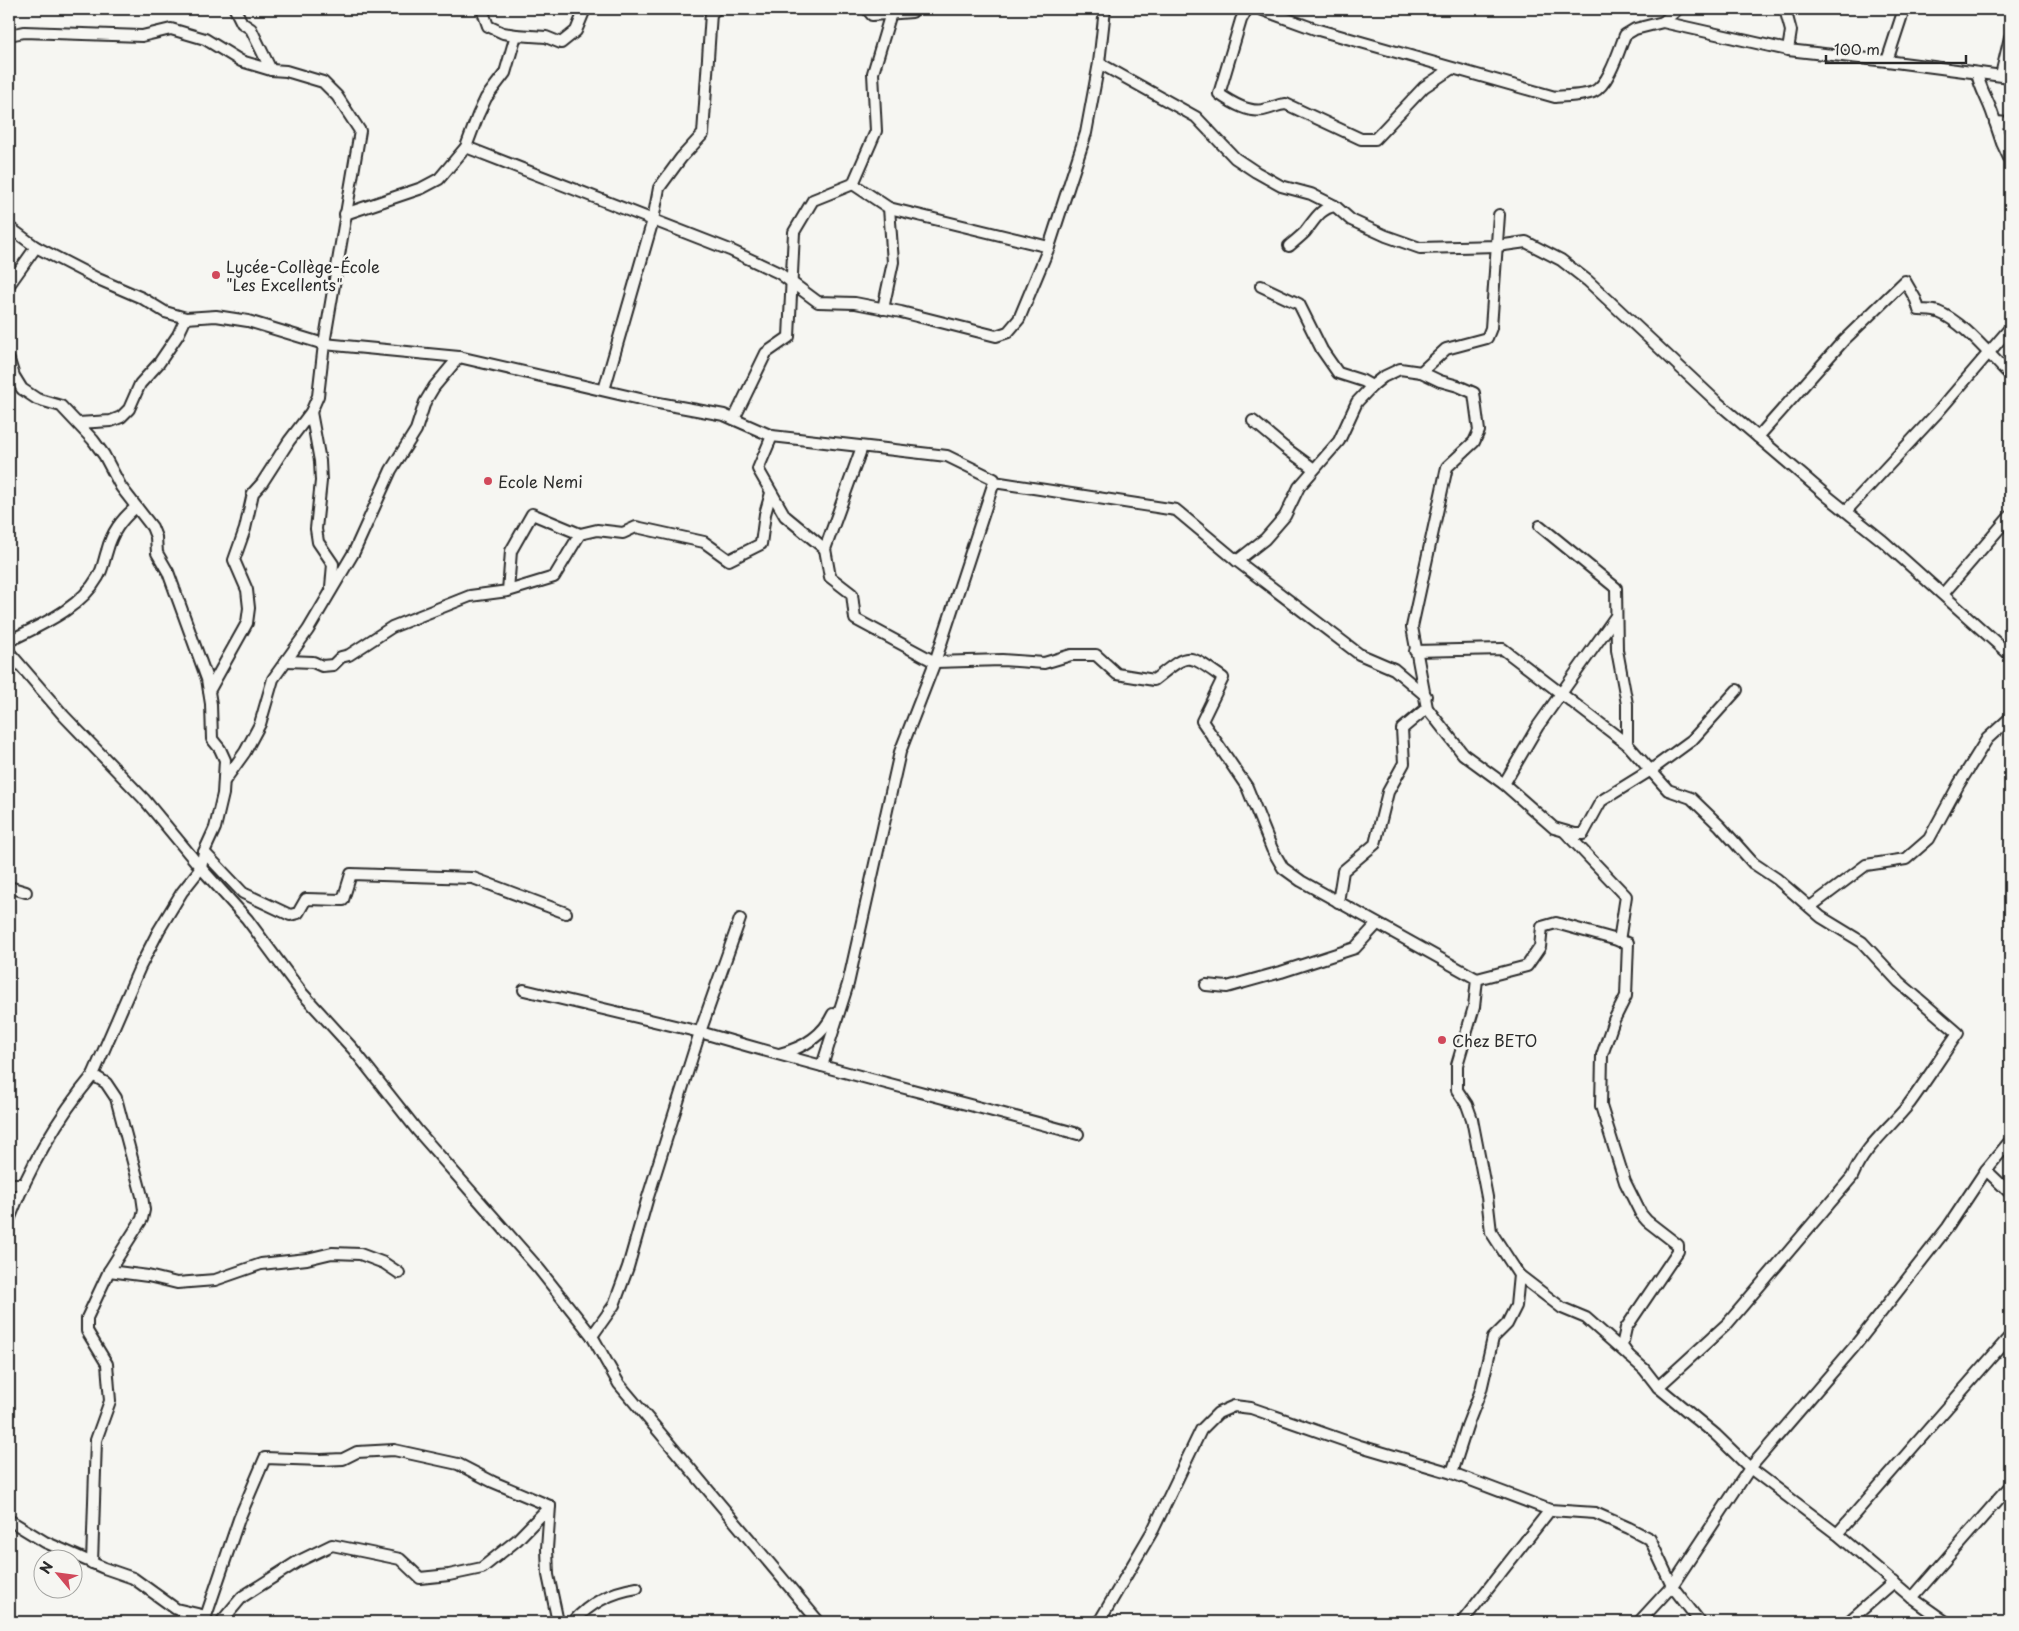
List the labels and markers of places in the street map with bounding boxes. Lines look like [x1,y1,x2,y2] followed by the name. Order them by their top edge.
[226,254,380,296] place label: Lycée-Collège-École "Les Excellents"
[210,269,222,281] marker: Lycée-Collège-École "Les Excellents"
[498,469,583,493] place label: Ecole Nemi
[482,475,494,487] marker: Ecole Nemi
[1452,1028,1537,1052] place label: Chez BETO
[1436,1034,1448,1046] marker: Chez BETO

